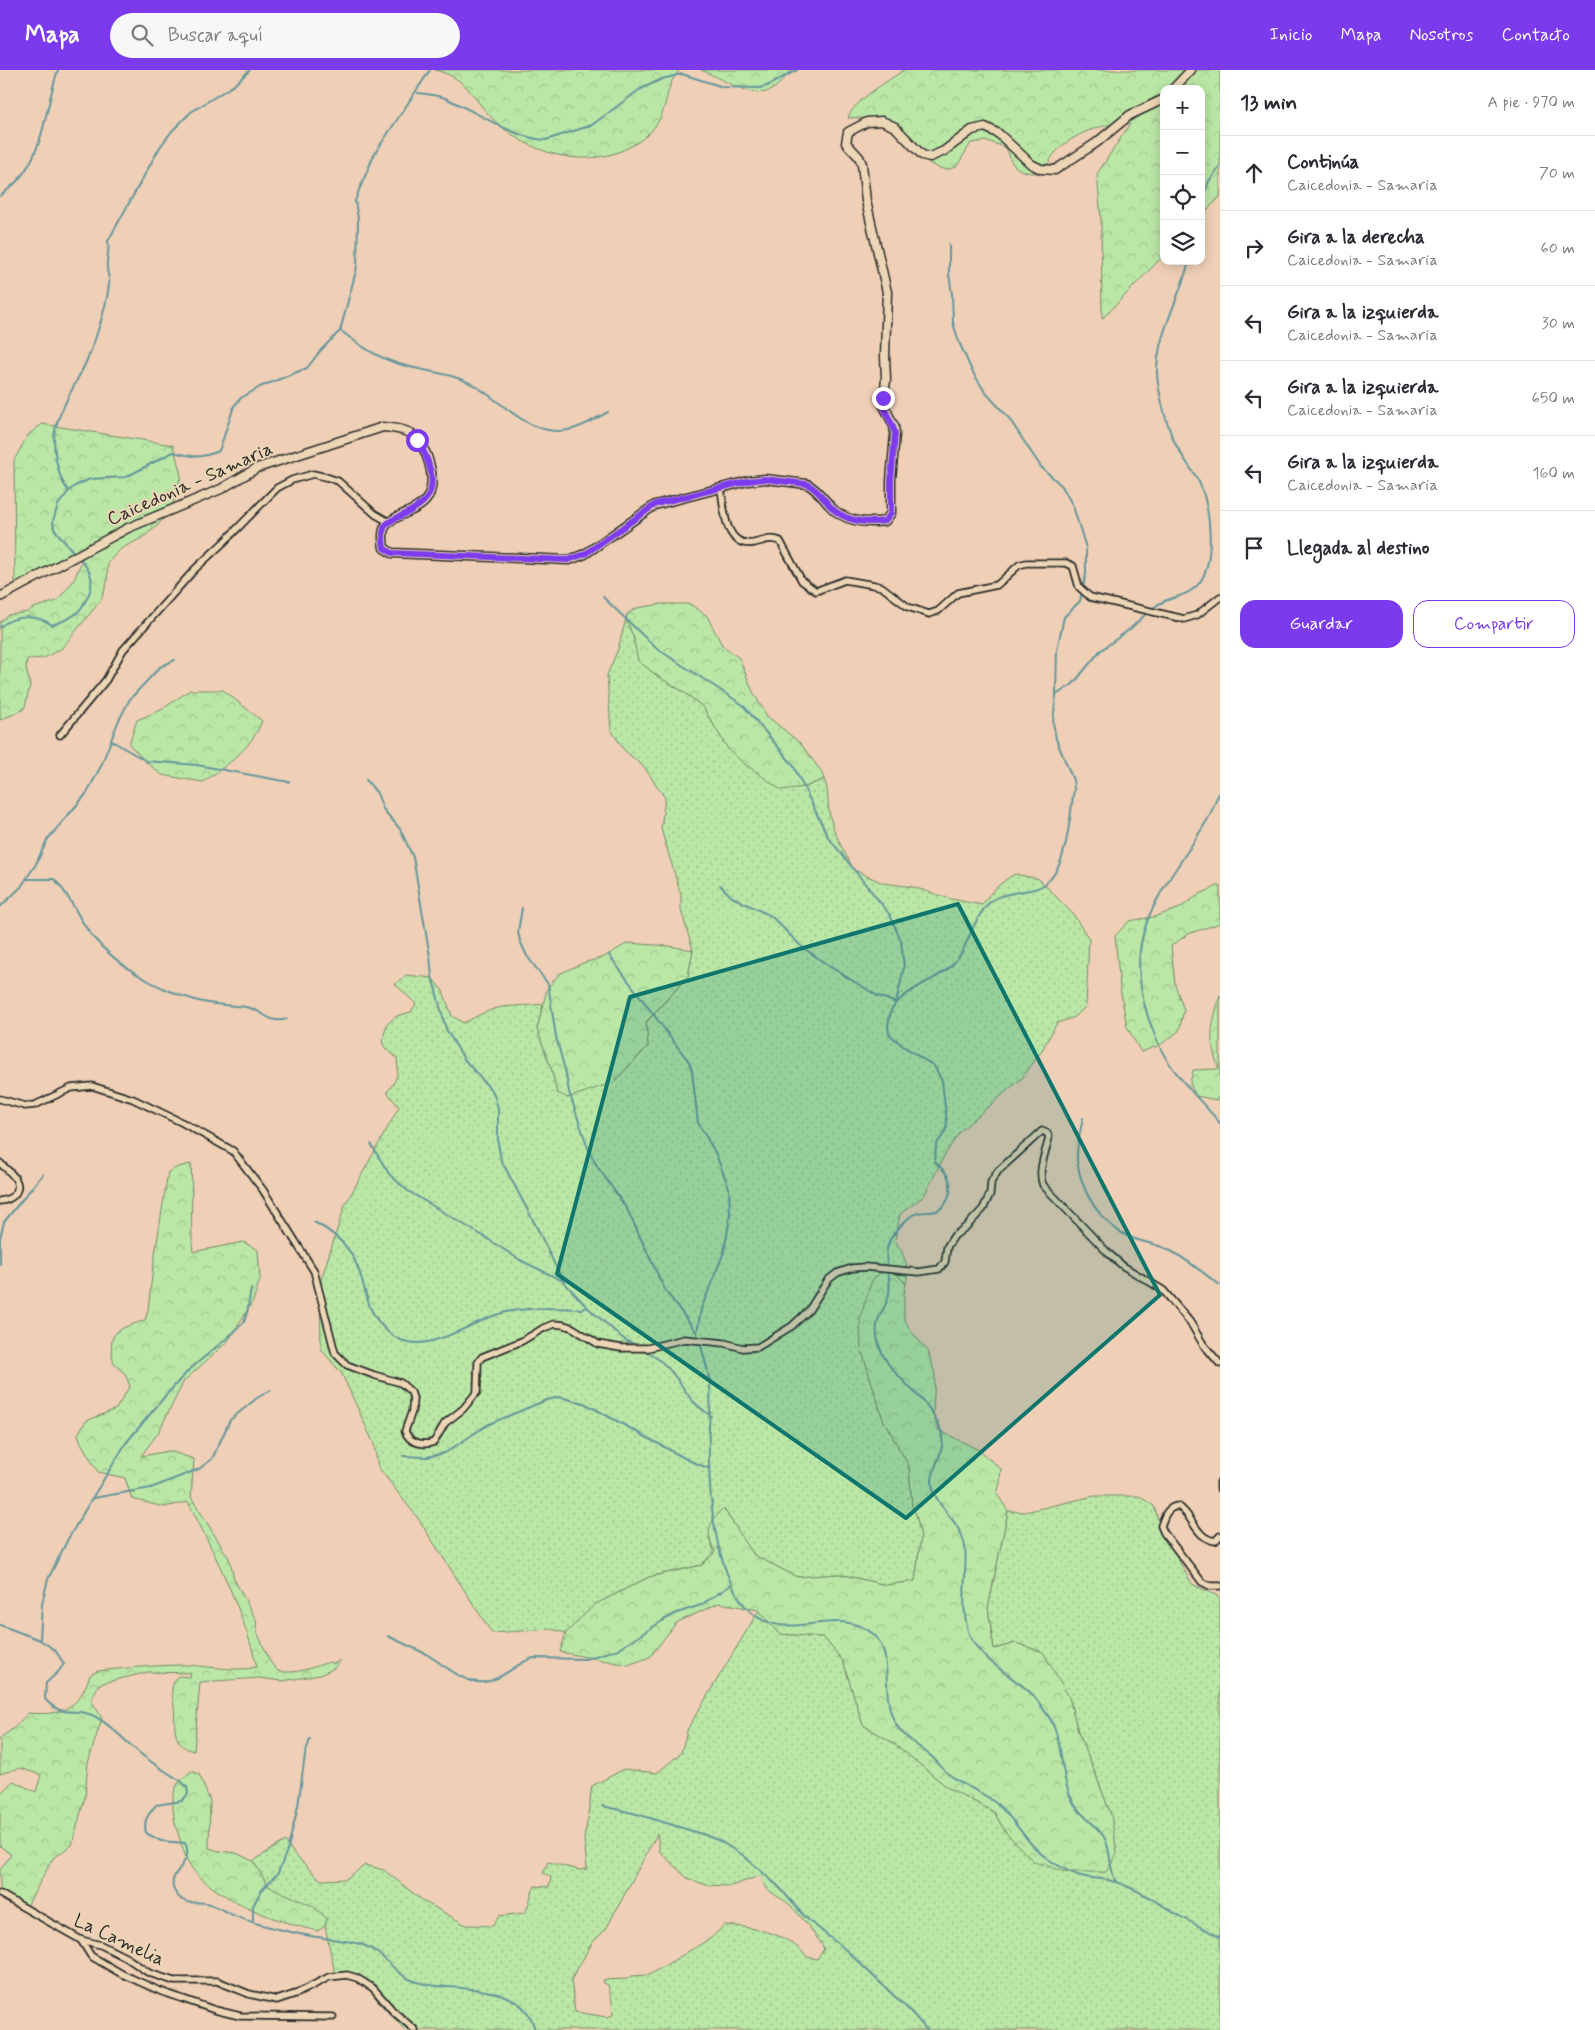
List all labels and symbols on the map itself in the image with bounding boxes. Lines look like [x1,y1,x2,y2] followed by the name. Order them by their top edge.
[872,387,895,410] route end
[406,429,429,452] route start
[103,436,277,532] street label: Caicedonia - Samaria
[70,1908,168,1972] street label: La Camelia

